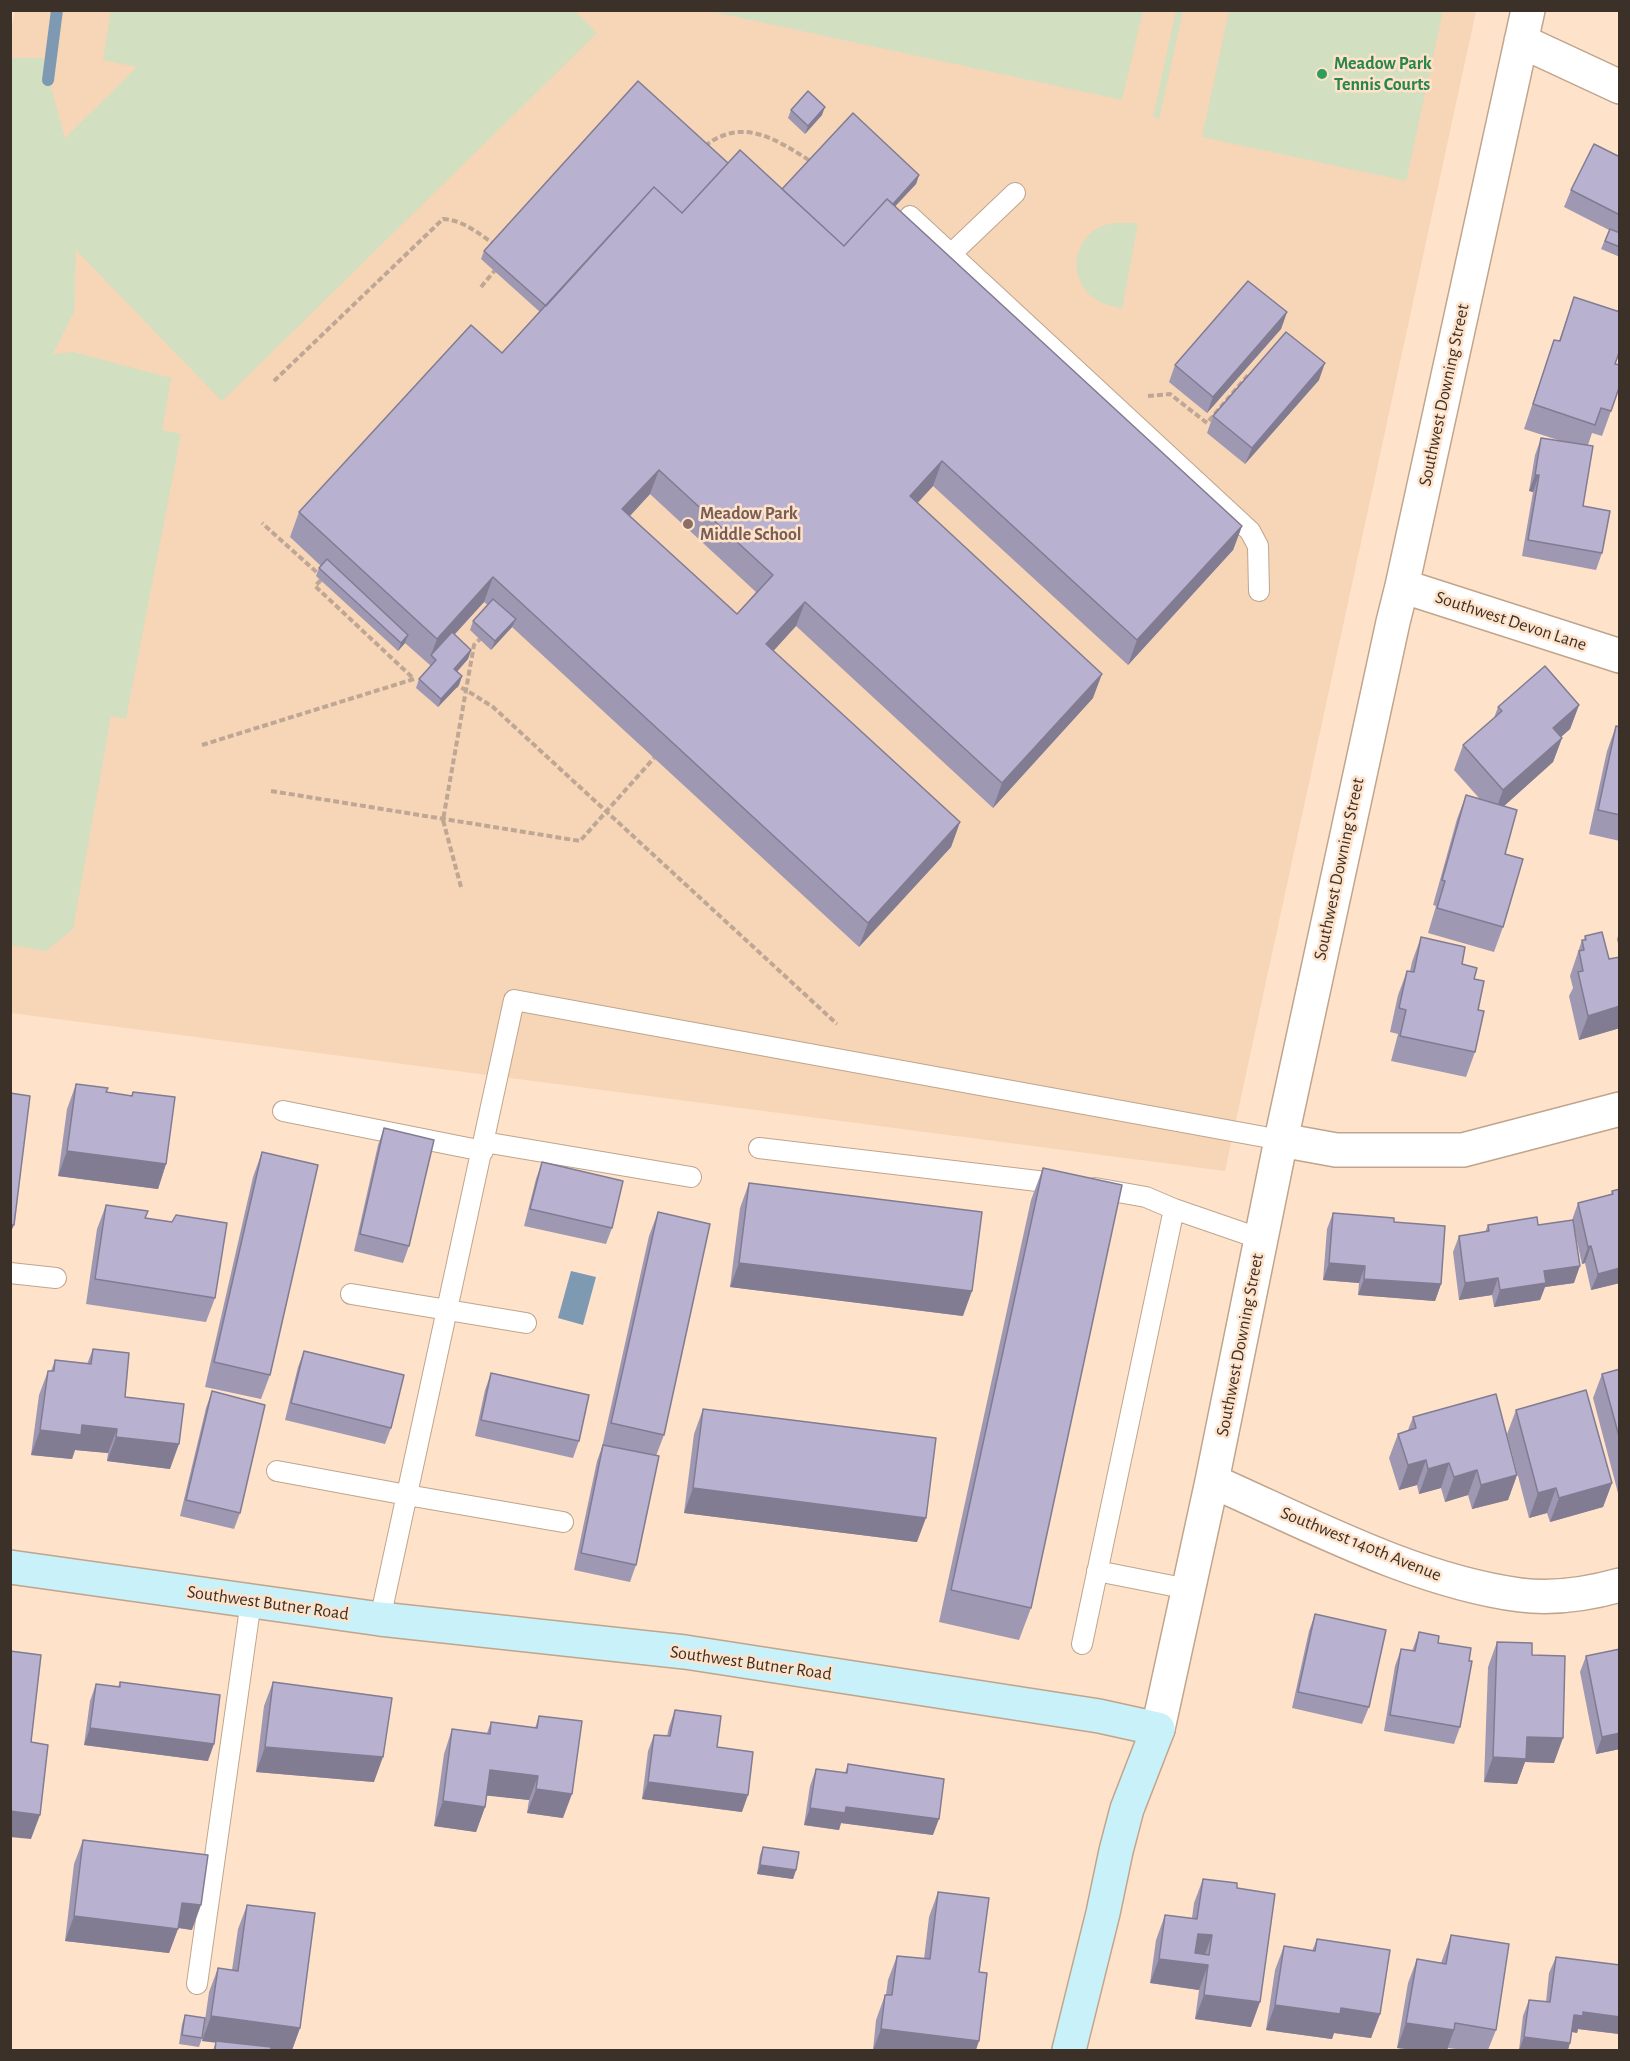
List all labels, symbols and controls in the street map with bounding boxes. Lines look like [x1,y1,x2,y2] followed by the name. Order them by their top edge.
[1334,53,1432,96] place label: Meadow Park Tennis Courts
[1315,67,1329,81] marker: Meadow Park Tennis Courts
[1414,302,1474,488] street label: Southwest Downing Street
[700,503,802,546] place label: Meadow Park Middle School
[681,517,695,531] marker: Meadow Park Middle School
[1433,586,1589,656] street label: Southwest Devon Lane
[1309,776,1369,962] street label: Southwest Downing Street
[1212,1252,1268,1438] street label: Southwest Downing Street
[1278,1502,1444,1586] street label: Southwest 140th Avenue
[186,1581,350,1625] street label: Southwest Butner Road
[669,1641,833,1685] street label: Southwest Butner Road

